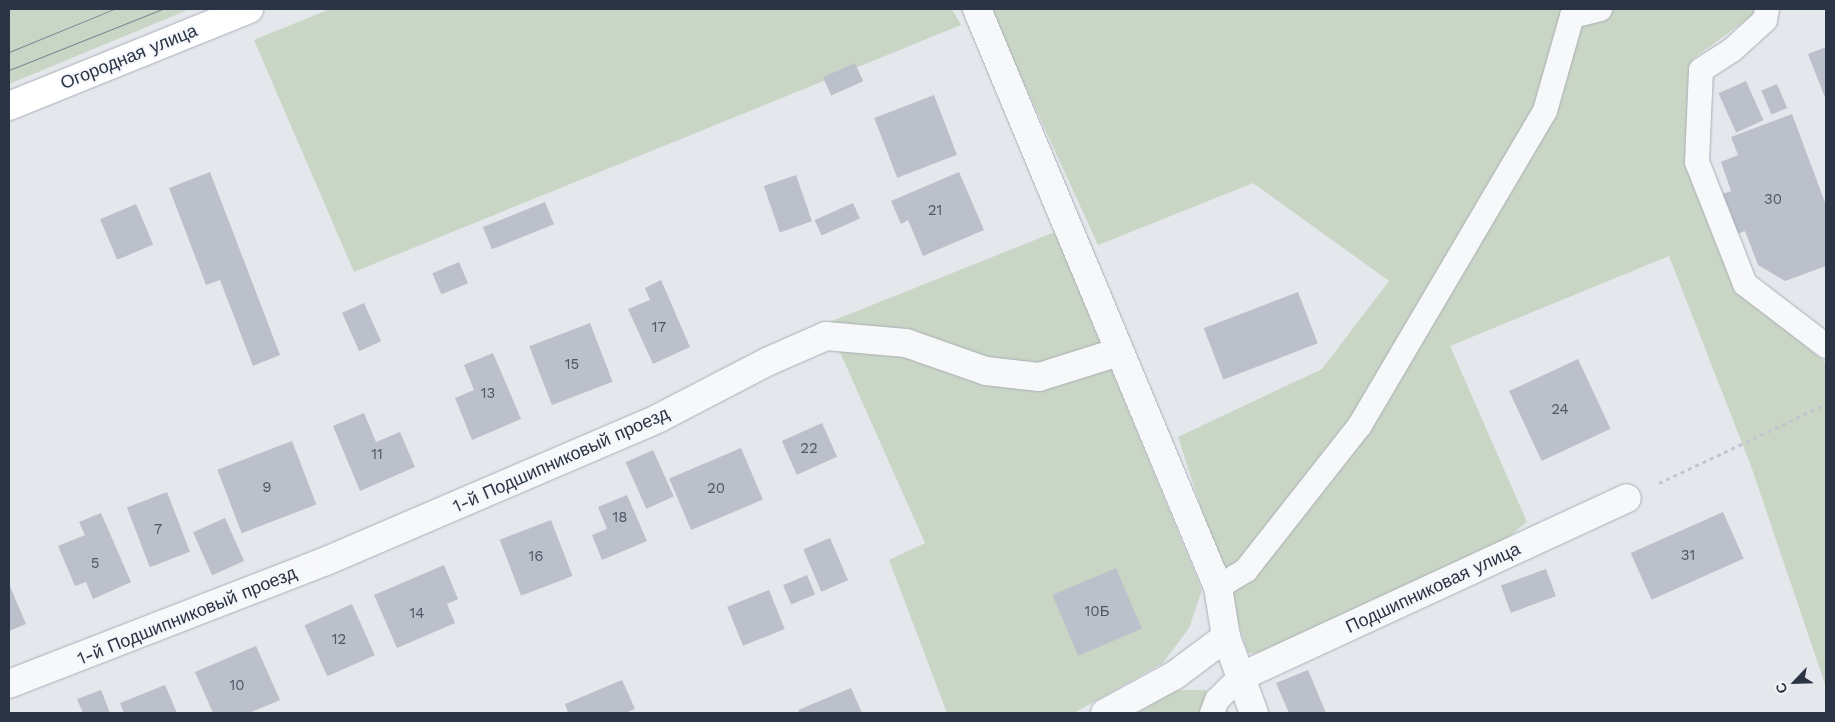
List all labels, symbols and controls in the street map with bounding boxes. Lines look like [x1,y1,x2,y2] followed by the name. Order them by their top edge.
[57,20,201,94] street label: Огородная улица
[1764,191,1782,209] house number: 30
[928,202,942,220] house number: 21
[652,319,666,337] house number: 17
[565,356,579,374] house number: 15
[481,385,495,403] house number: 13
[1551,401,1569,419] house number: 24
[450,403,672,517] street label: 1-й Подшипниковый проезд
[800,440,818,458] house number: 22
[371,446,383,464] house number: 11
[262,479,272,497] house number: 9
[707,480,725,498] house number: 20
[612,509,628,527] house number: 18
[154,521,162,539] house number: 7
[1342,538,1524,638] street label: Подшипниковая улица
[1681,547,1695,565] house number: 31
[529,548,543,566] house number: 16
[91,555,99,573] house number: 5
[74,562,300,670] street label: 1-й Подшипниковый проезд
[1084,603,1110,621] house number: 10Б
[409,605,425,623] house number: 14
[332,631,346,649] house number: 12
[1770,657,1820,707] north arrow
[229,677,245,695] house number: 10
[1772,680,1791,696] text: С

